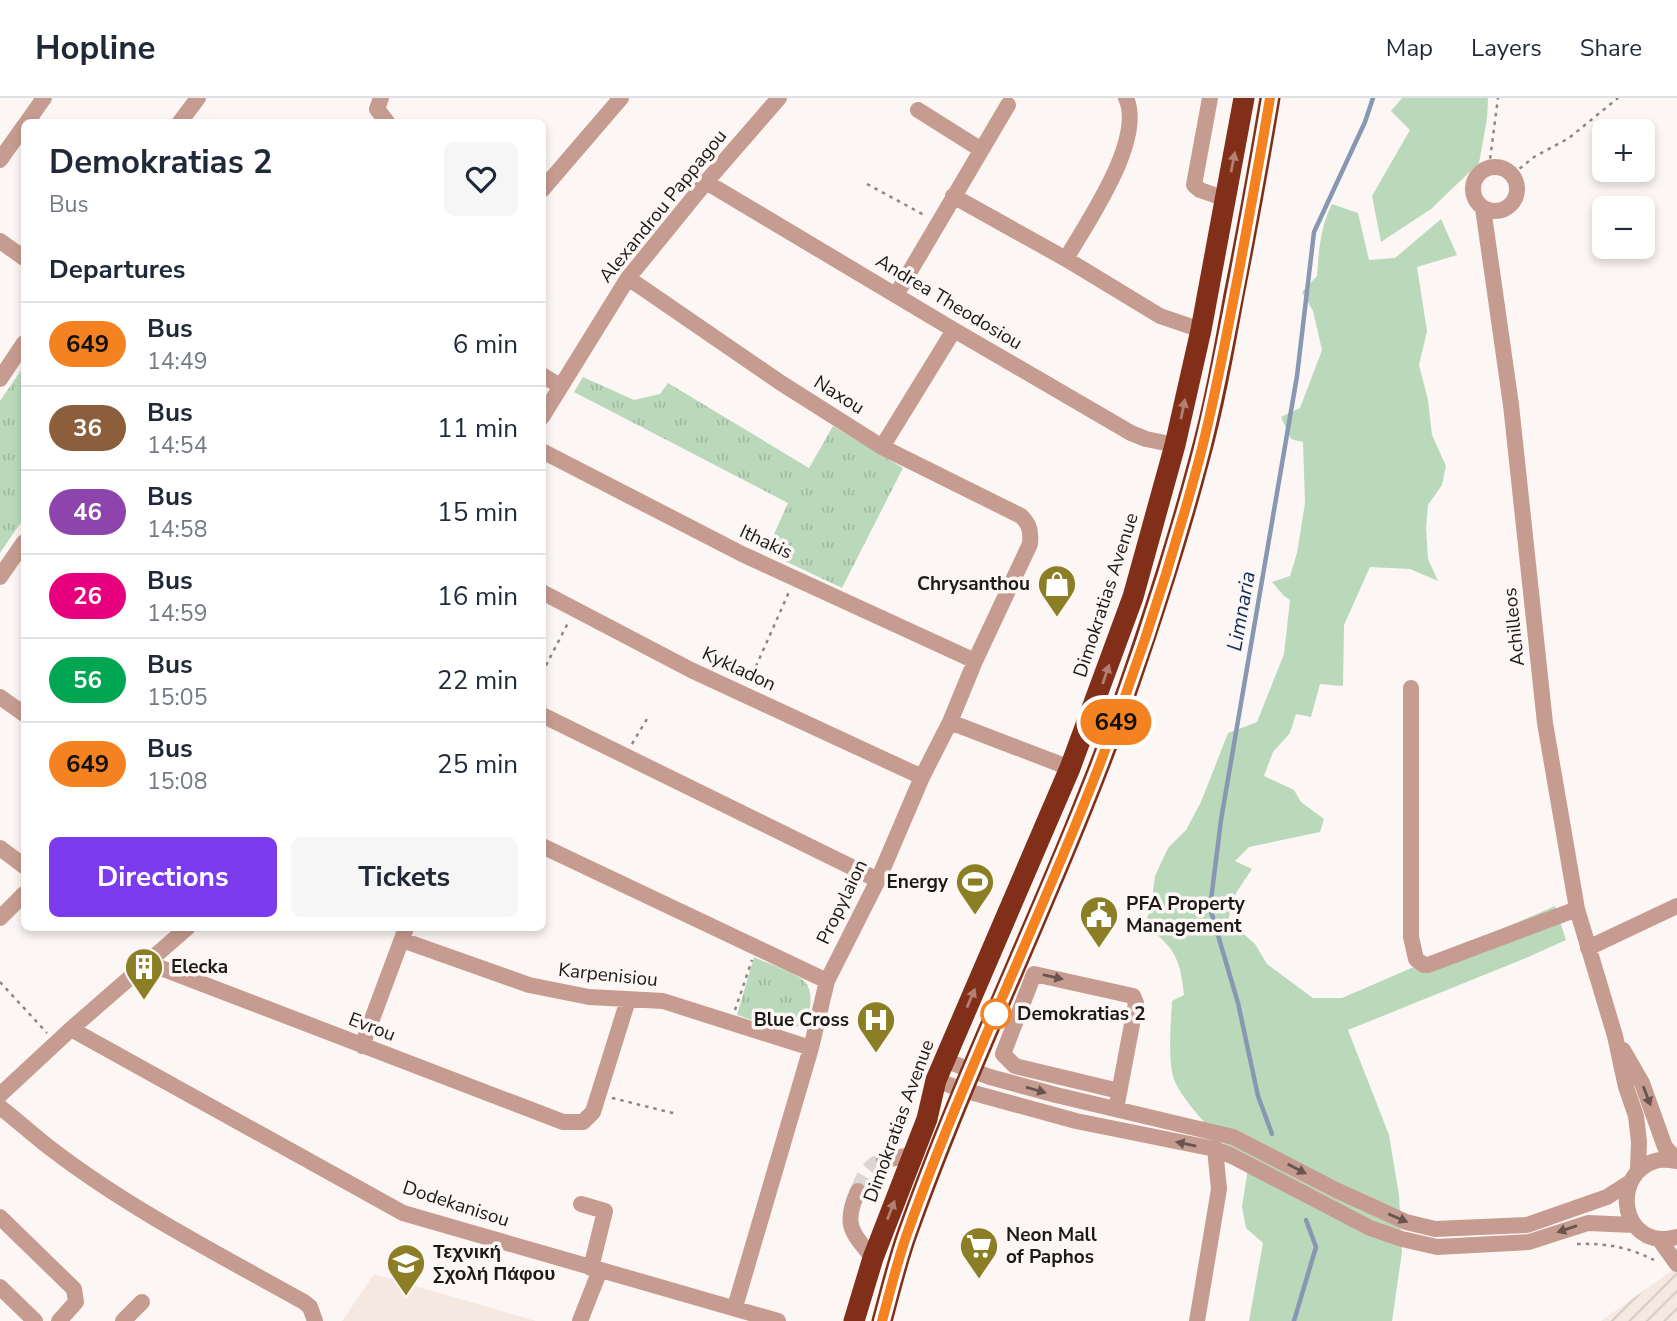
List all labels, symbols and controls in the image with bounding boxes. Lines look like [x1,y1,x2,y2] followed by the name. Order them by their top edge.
[35,26,155,71] text: Hopline
[1386,32,1433,64] text: Map
[1471,32,1542,64] text: Layers
[1580,32,1642,64] text: Share
[1592,119,1655,259] map controls
[1592,119,1655,182] button: +
[593,124,733,288] street label: Alexandrou Pappagou
[49,140,272,185] text: Demokratias 2
[444,142,518,216] button: heart
[1228,151,1239,173] one-way arrow
[49,189,89,220] text: Bus
[1592,196,1655,259] button: −
[871,248,1027,356] street label: Andrea Theodosiou
[49,252,185,287] text: Departures
[147,311,193,346] text: Bus
[453,327,518,362] text: 6 min
[66,328,109,360] text: 649
[147,346,207,377] text: 14:49
[809,369,869,421] street label: Naxou
[147,395,193,430] text: Bus
[1177,398,1188,420] one-way arrow
[437,411,518,446] text: 11 min
[73,412,102,444] text: 36
[147,430,207,461] text: 14:54
[147,479,193,514] text: Bus
[437,495,518,530] text: 15 min
[73,496,102,528] text: 46
[1067,509,1145,681] street label: Dimokratias Avenue
[147,514,207,545] text: 14:58
[735,519,797,565] street label: Ithakis
[147,563,193,598] text: Bus
[1036,563,1078,618] shop icon: Chrysanthou
[1220,569,1262,653] water label: Limnaria
[917,571,1030,597] place label: Chrysanthou
[437,579,518,614] text: 16 min
[73,580,102,612] text: 26
[1497,586,1531,668] street label: Achilleos
[147,598,207,629] text: 14:59
[698,641,780,697] street label: Kykladon
[147,647,193,682] text: Bus
[437,663,518,698] text: 22 min
[73,664,102,696] text: 56
[1101,664,1112,685] one-way arrow
[147,682,207,713] text: 15:05
[1076,699,1156,745] line badge: 649
[1094,706,1138,738] text: 649
[147,731,193,766] text: Bus
[437,747,518,782] text: 25 min
[66,748,109,780] text: 649
[147,766,207,797] text: 15:08
[49,837,277,917] button: Directions
[291,837,518,917] button: Tickets
[810,855,874,949] street label: Propylaion
[954,861,996,916] sports icon: Energy
[886,869,949,895] place label: Energy
[1126,891,1246,939] place label: PFA Property Management
[1078,894,1120,949] public building icon: PFA Property Management
[123,946,165,1001] building icon: Elecka
[171,954,228,980] place label: Elecka
[557,957,659,993] street label: Karpenisiou
[1043,972,1065,983] one-way arrow
[966,987,977,1008] one-way arrow
[855,999,897,1054] hospital icon: Blue Cross
[981,999,1011,1029] marker: Demokratias 2
[1017,1001,1146,1027] place label: Demokratias 2
[345,1006,399,1048] street label: Evrou
[754,1007,849,1033] place label: Blue Cross
[857,1036,941,1206] street label: Dimokratias Avenue
[1026,1085,1047,1095] one-way arrow
[1641,1086,1652,1107] one-way arrow
[1175,1138,1197,1149] one-way arrow
[1287,1163,1307,1175] one-way arrow
[399,1175,513,1233] street label: Dodekanisou
[886,1199,897,1220] one-way arrow
[1388,1212,1409,1223] one-way arrow
[1006,1222,1097,1270] place label: Neon Mall of Paphos
[1557,1224,1578,1235] one-way arrow
[958,1225,1000,1280] supermarket icon: Neon Mall of Paphos
[433,1239,555,1287] place label: Τεχνική Σχολή Πάφου
[385,1242,427,1297] school or university icon: Τεχνική Σχολή Πάφου

